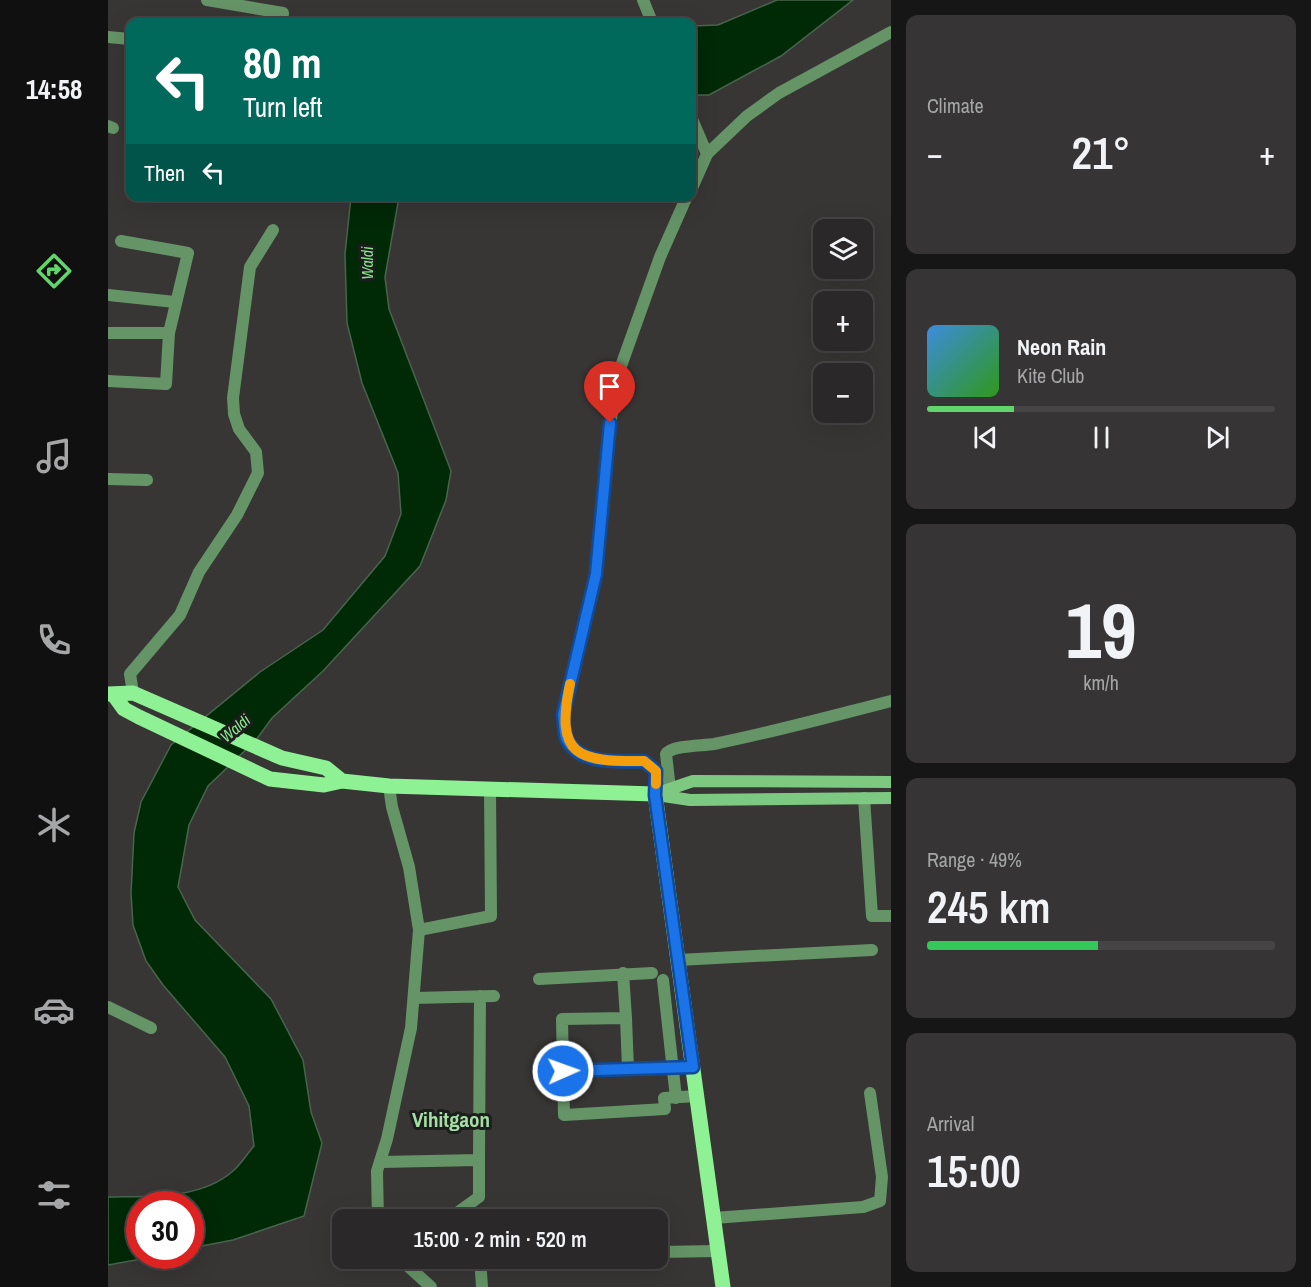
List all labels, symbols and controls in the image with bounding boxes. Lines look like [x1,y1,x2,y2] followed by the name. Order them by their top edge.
[243,35,322,91] text: 80 m
[144,42,222,120] icon: left
[26,71,82,107] text: 14:58
[243,89,322,125] text: Turn left
[927,92,984,119] text: Climate
[1071,122,1131,183] text: 21°
[927,131,943,175] text: −
[1259,131,1275,175] text: +
[197,156,230,189] icon: left
[144,158,185,188] text: Then
[813,219,873,423] map controls
[813,219,873,279] button: layers
[356,246,378,280] water label: Waldi
[33,250,75,292] icon: directions
[813,291,873,351] button: +
[1017,332,1106,362] text: Neon Rain
[584,361,635,423] pin
[1017,362,1084,389] text: Kite Club
[813,363,873,423] button: −
[593,370,626,403] icon: arrive
[969,421,1002,454] icon: previous
[1085,421,1118,454] icon: pause
[1201,421,1234,454] icon: next
[33,435,75,477] icon: music
[1065,577,1137,682] text: 19
[33,619,75,661] icon: phone
[1083,669,1119,696] text: km/h
[215,709,255,747] water label: Waldi
[33,804,75,846] icon: climate
[927,846,1022,873] text: Range · 49%
[927,876,1051,937] text: 245 km
[33,989,75,1031] icon: car
[531,1039,595,1103] position arrow
[412,1105,490,1134] district label: Vihitgaon
[927,1110,974,1137] text: Arrival
[927,1140,1021,1201] text: 15:00
[33,1174,75,1216] icon: filters
[126,1191,204,1269] speed limit sign: 30
[413,1224,587,1254] text: 15:00 · 2 min · 520 m

